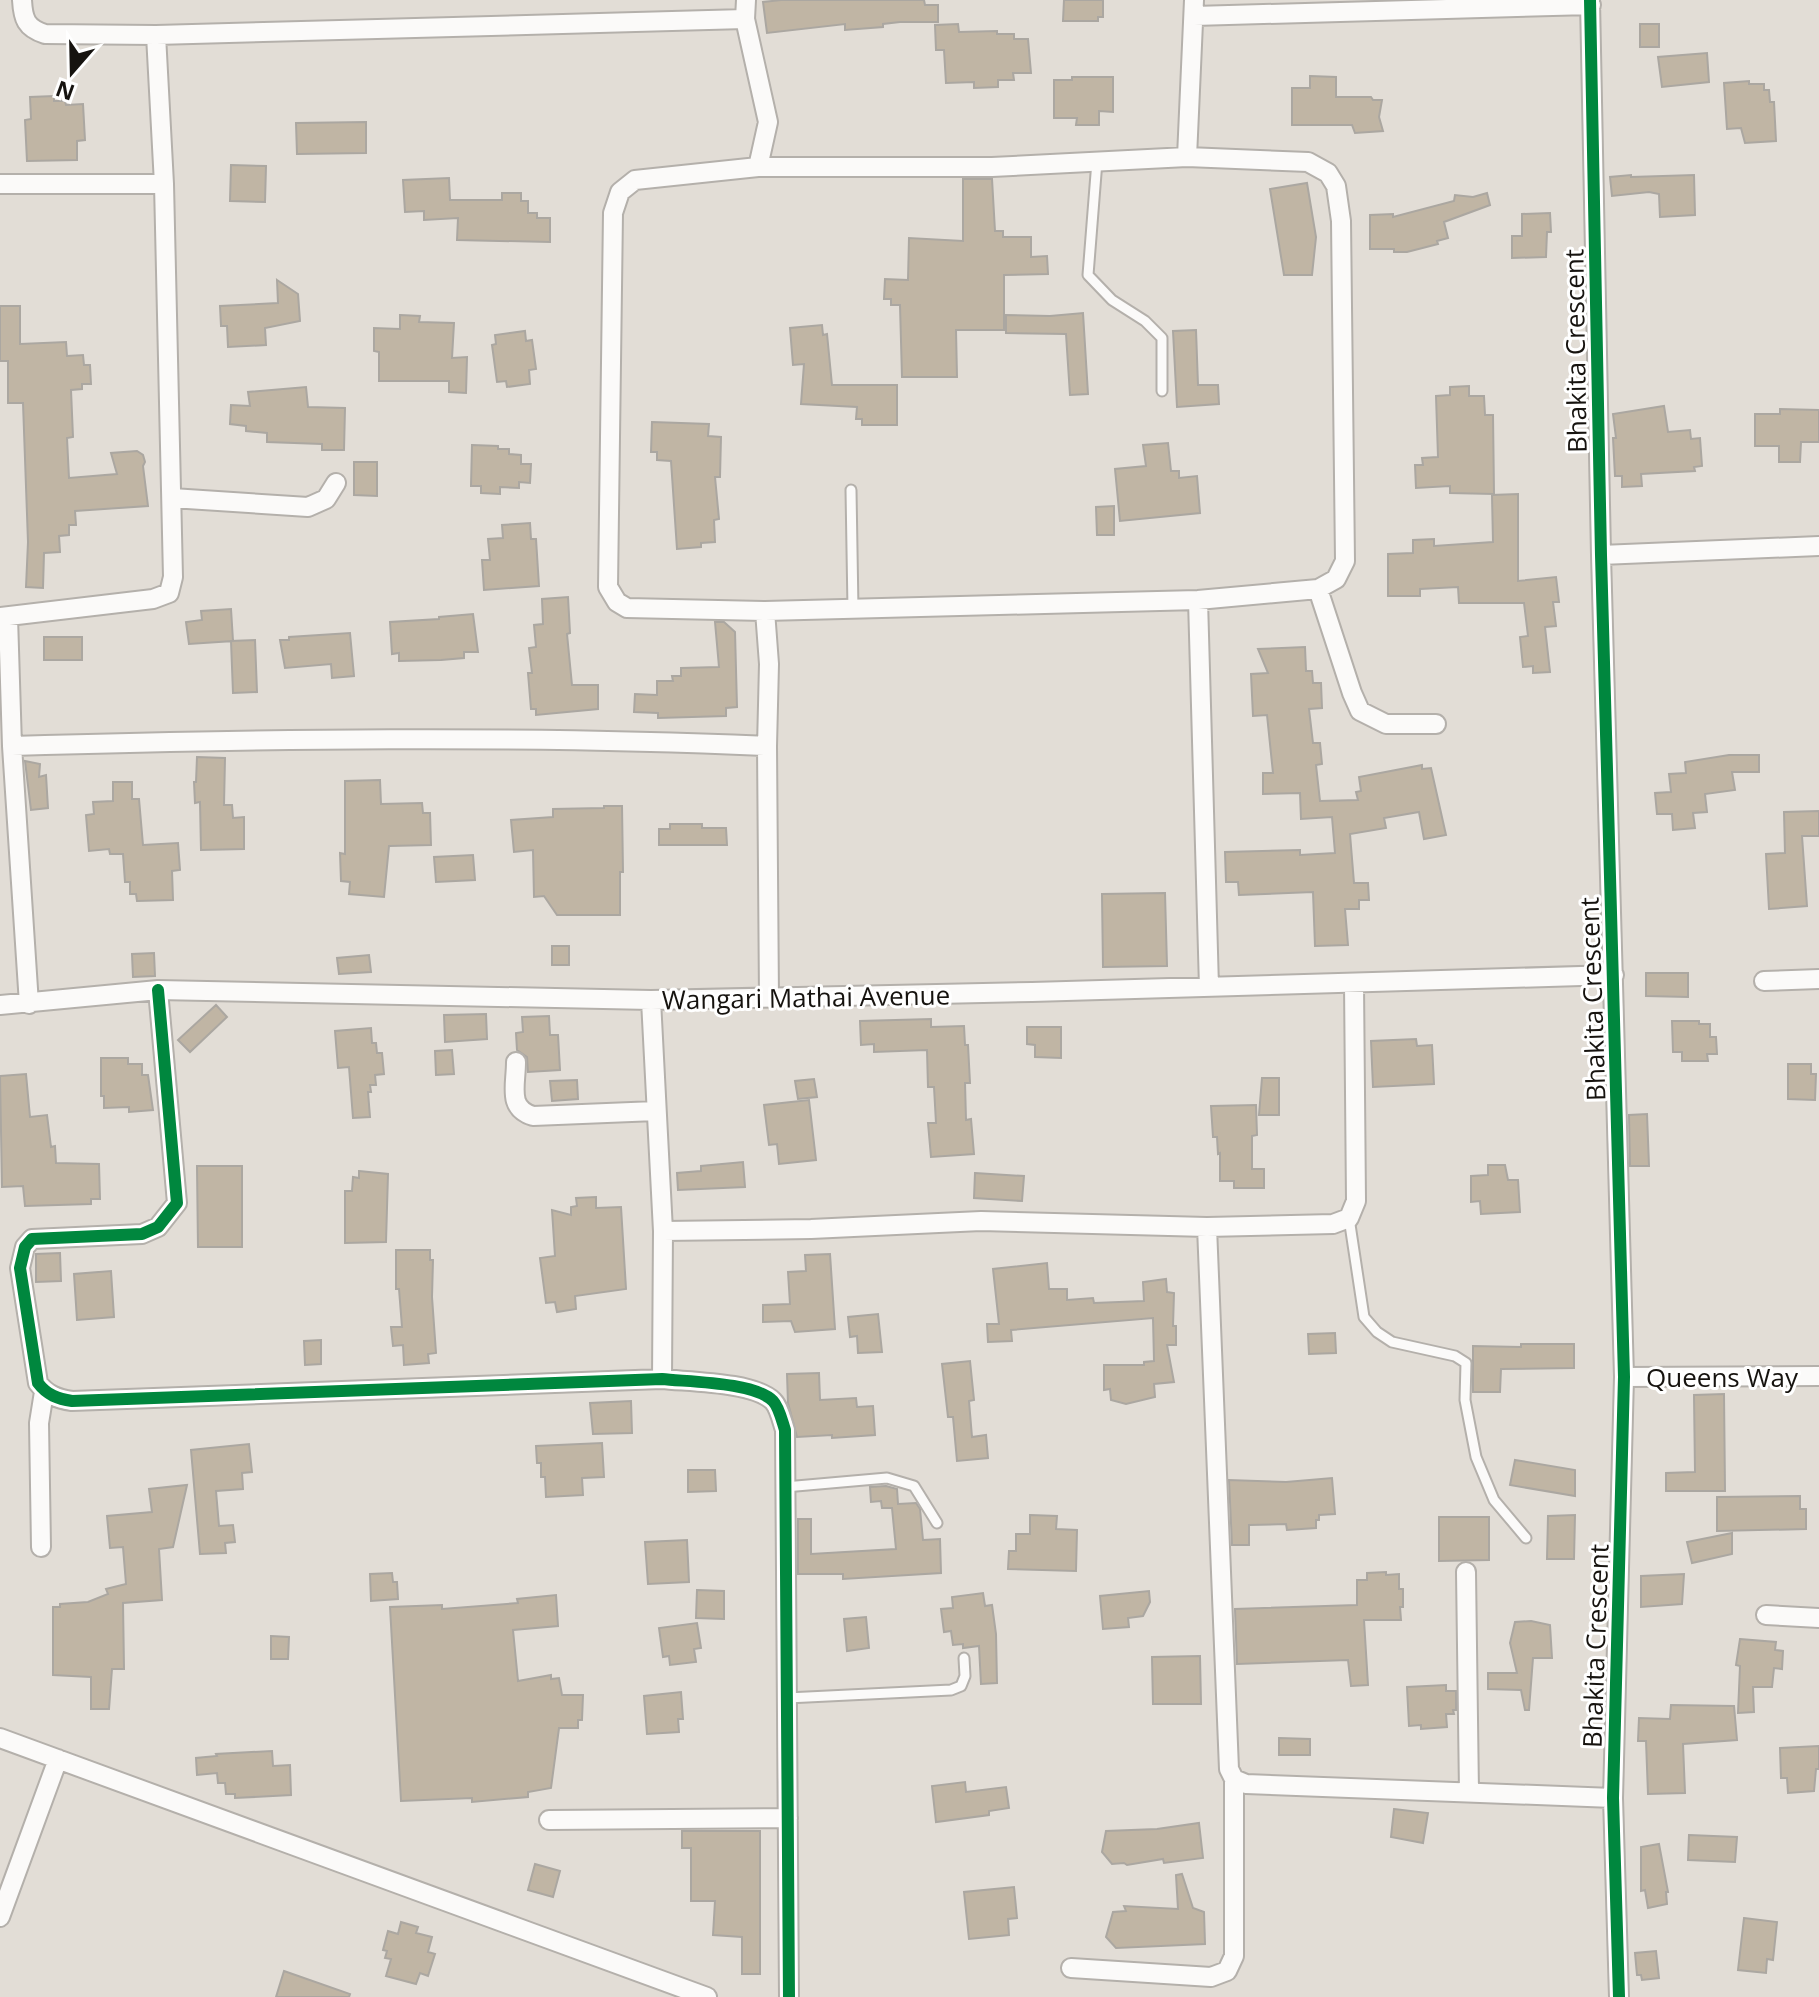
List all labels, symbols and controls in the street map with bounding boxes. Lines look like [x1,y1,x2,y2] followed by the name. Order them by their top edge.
[32,32,112,112] north arrow
[51,75,78,109] text: N
[1555,249,1595,453] street label: Bhakita Crescent
[1570,896,1614,1102] street label: Bhakita Crescent
[662,976,950,1018] street label: Wangari Mathai Avenue
[1646,1359,1799,1395] street label: Queens Way
[1573,1543,1617,1749] street label: Bhakita Crescent

